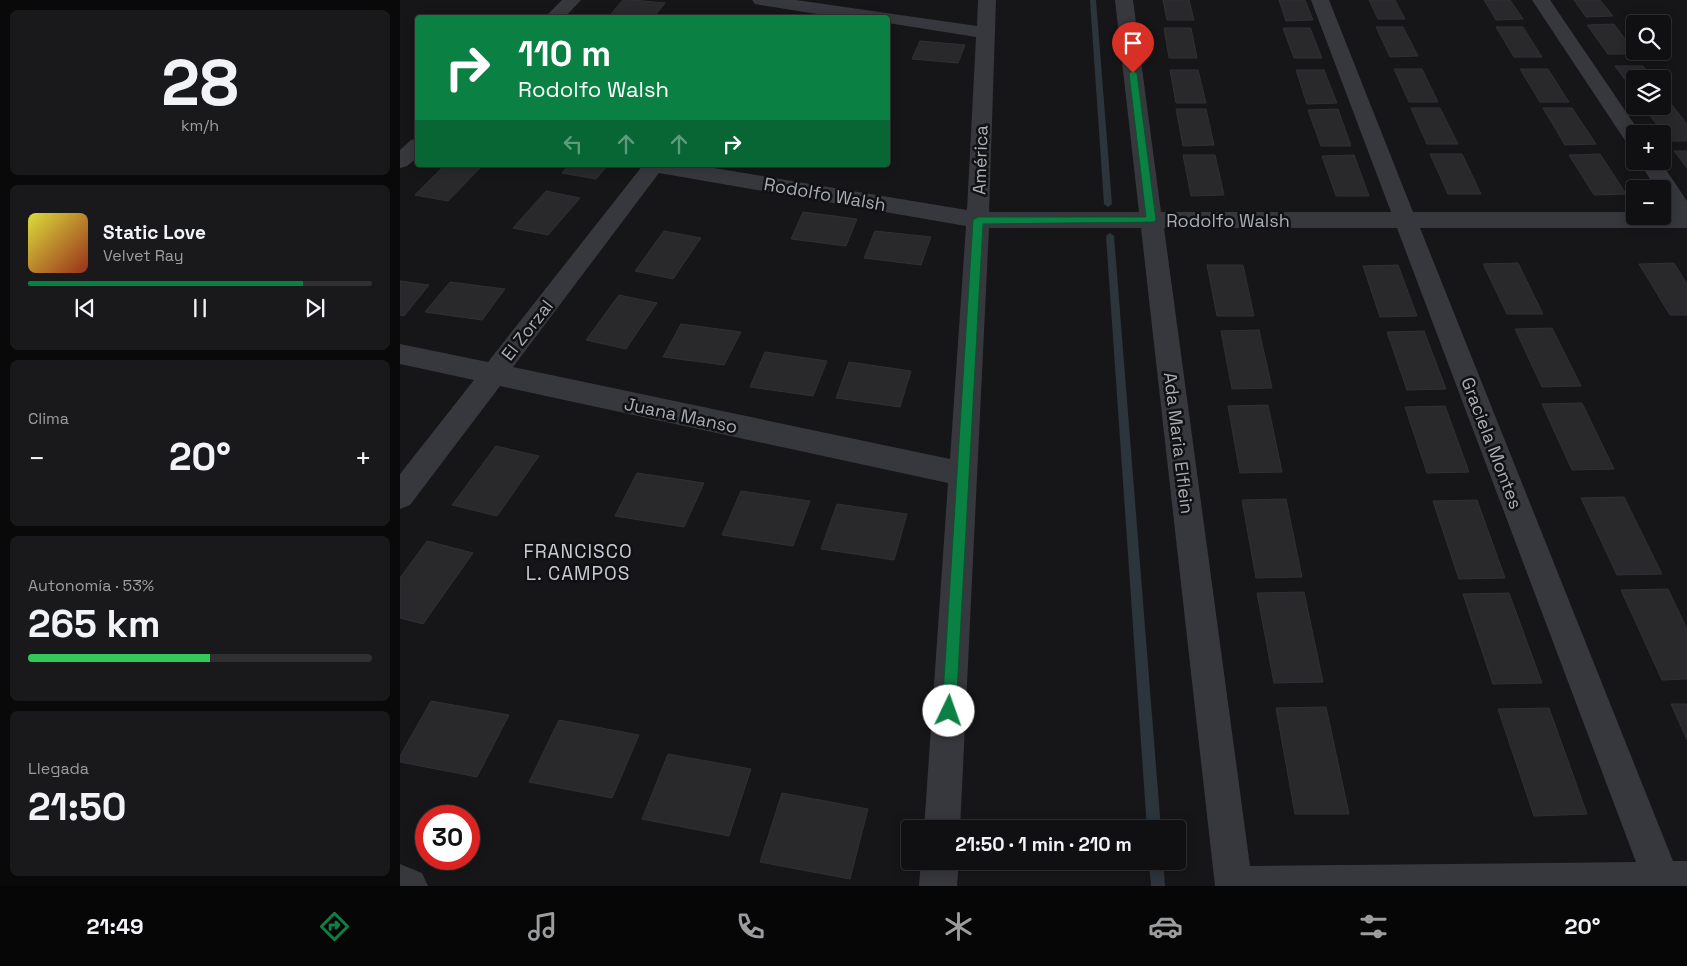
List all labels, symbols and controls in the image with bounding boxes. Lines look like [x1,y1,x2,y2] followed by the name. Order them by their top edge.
[1626,15,1671,225] map controls
[1626,15,1671,60] button: search
[1112,22,1154,73] pin
[1119,29,1147,57] icon: arrive
[518,32,611,76] text: 110 m
[435,35,500,100] icon: right
[161,41,239,124] text: 28
[1626,70,1671,115] button: layers
[518,75,669,103] text: Rodolfo Walsh
[181,115,219,136] text: km/h
[967,125,993,195] street label: América
[1626,125,1671,170] button: +
[559,130,587,158] icon: left
[612,130,640,158] icon: ahead
[665,130,693,158] icon: ahead
[718,130,746,158] icon: right
[762,172,888,216] street label: Rodolfo Walsh
[1626,180,1671,225] button: −
[1166,209,1290,232] street label: Rodolfo Walsh
[103,220,206,245] text: Static Love
[103,245,184,266] text: Velvet Ray
[71,294,99,322] icon: previous
[186,294,214,322] icon: pause
[301,294,329,322] icon: next
[496,295,558,365] street label: El Zorzal
[1159,371,1199,515] street label: Ada Maria Elflein
[1456,374,1528,512] street label: Graciela Montes
[622,392,740,438] street label: Juana Manso
[28,408,69,429] text: Clima
[169,433,231,481] text: 20°
[28,440,45,476] text: −
[355,440,372,476] text: +
[523,539,633,586] district label: FRANCISCO L. CAMPOS
[28,575,154,596] text: Autonomía · 53%
[28,600,160,648] text: 265 km
[922,684,974,736] position arrow
[28,758,89,779] text: Llegada
[28,783,127,831] text: 21:50
[415,805,480,870] speed limit sign: 30
[955,832,1132,857] text: 21:50 · 1 min · 210 m
[317,909,352,944] icon: directions
[525,909,560,944] icon: music
[733,909,768,944] icon: phone
[941,909,976,944] icon: climate
[1148,909,1183,944] icon: car
[1356,909,1391,944] icon: filters
[86,912,144,940] text: 21:49
[1564,912,1600,940] text: 20°

